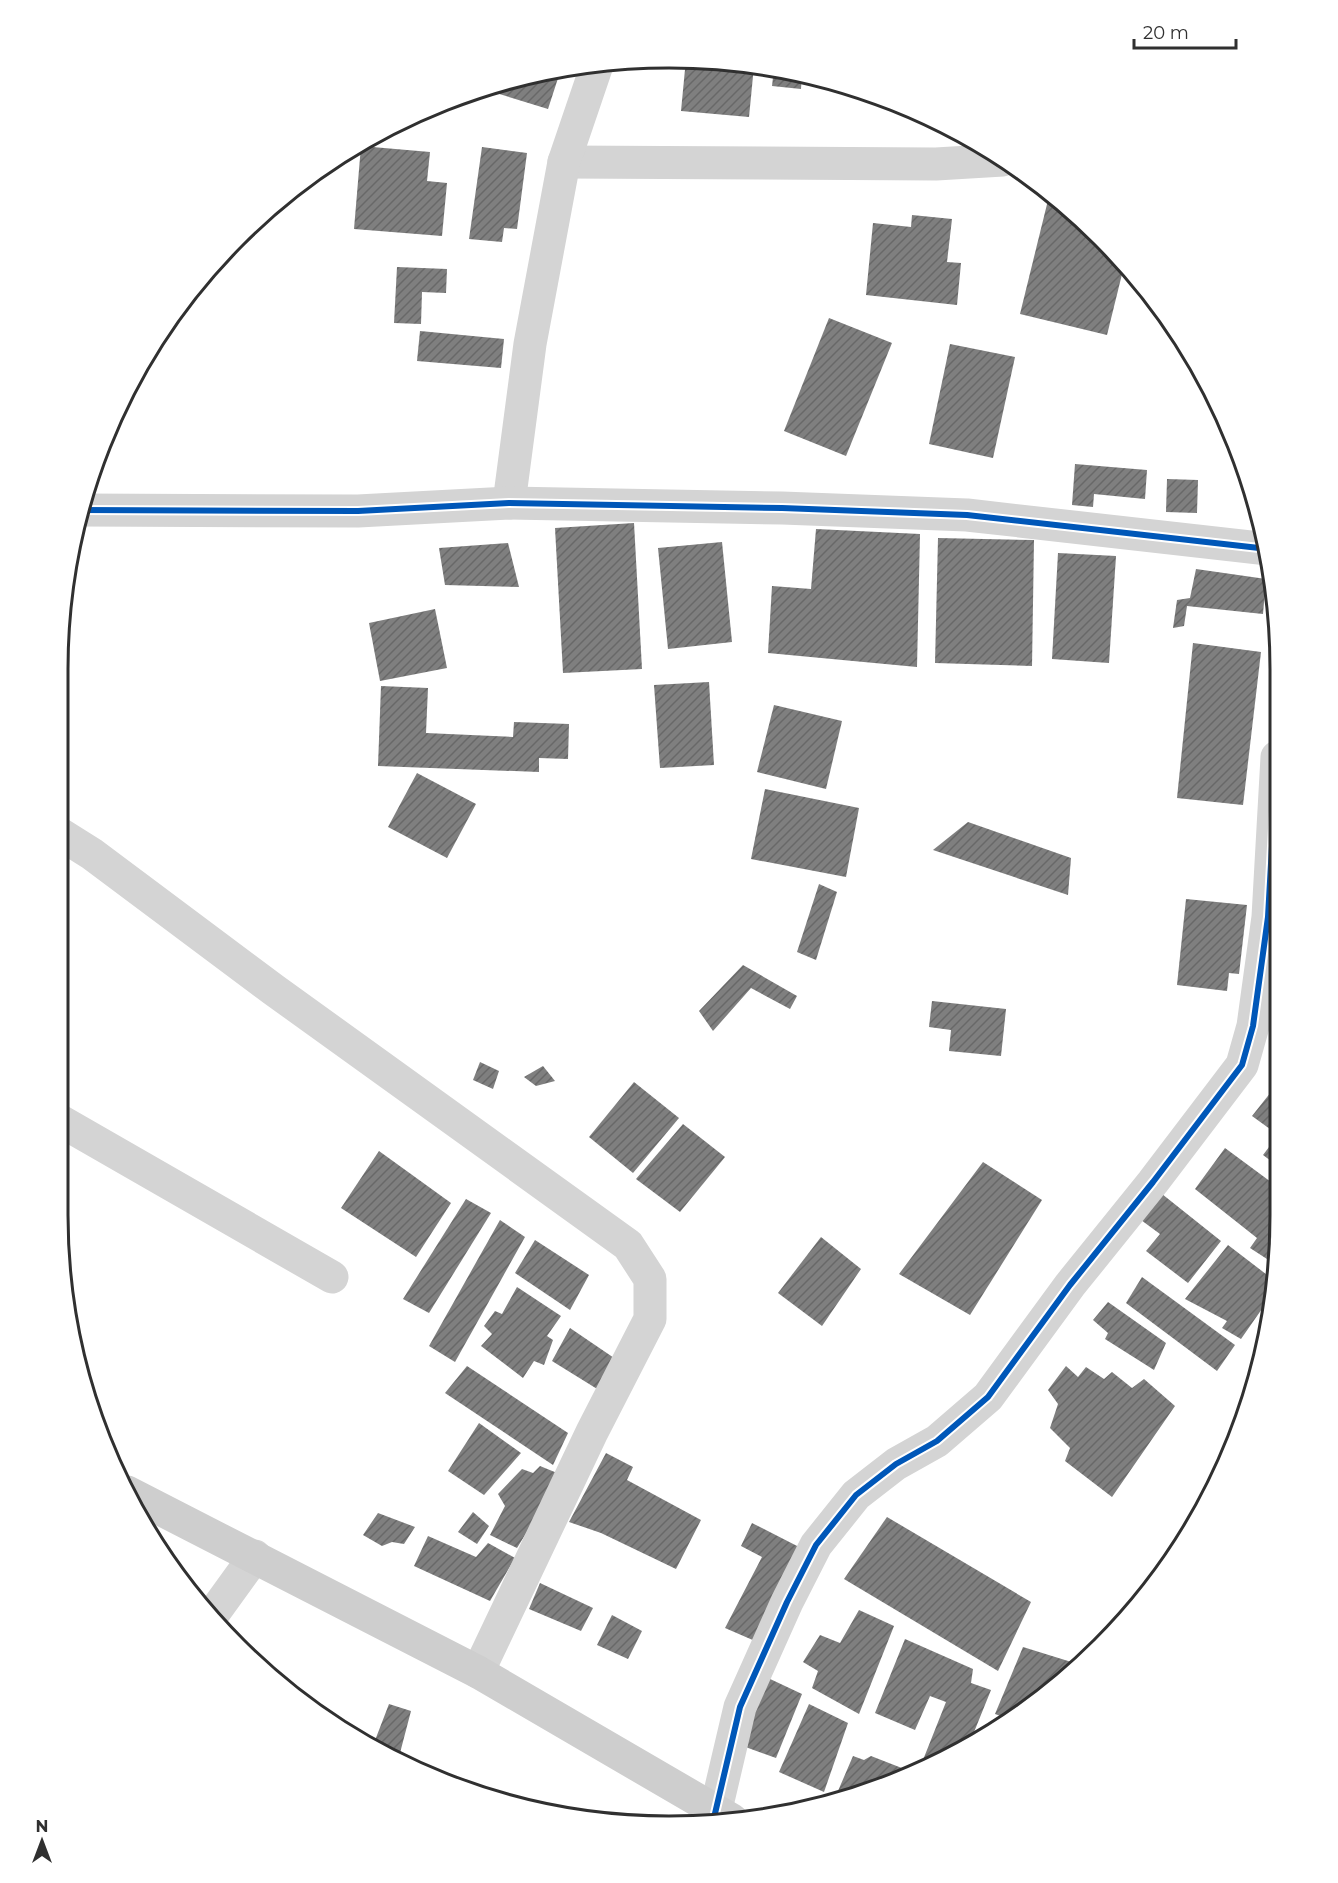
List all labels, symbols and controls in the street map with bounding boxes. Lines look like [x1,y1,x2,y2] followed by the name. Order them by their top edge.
[1134,12,1236,50] scale bar
[1143,22,1189,44] text: 20 m
[12,1811,72,1871] north arrow
[36,1817,48,1836] text: N

